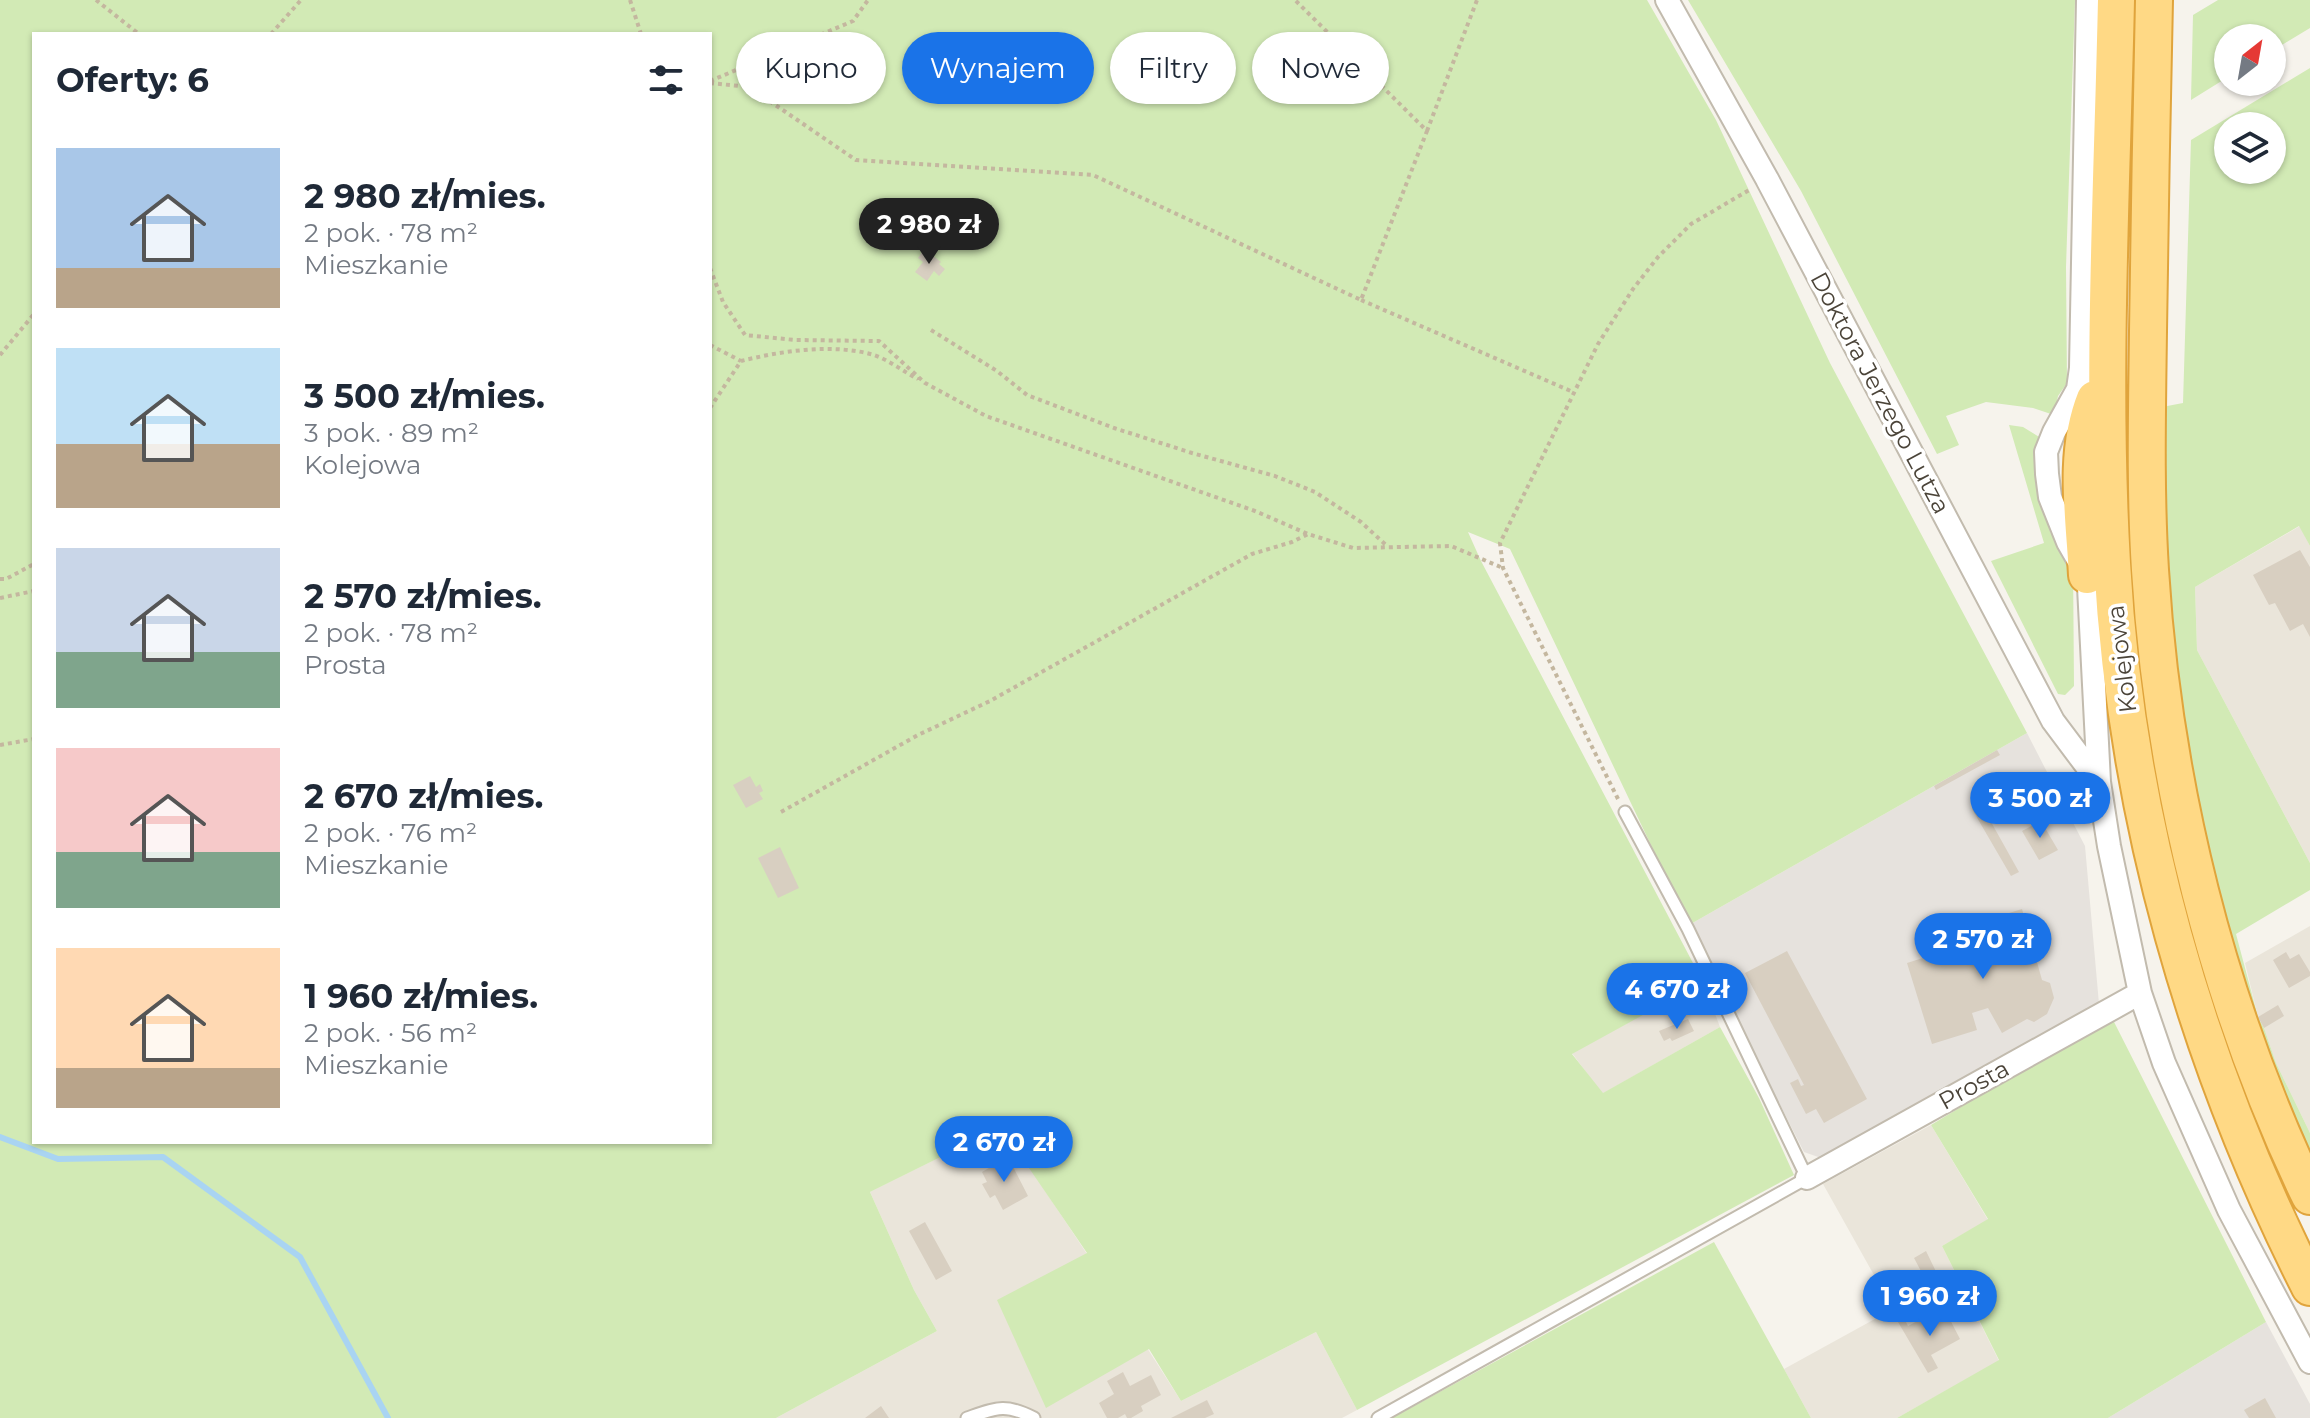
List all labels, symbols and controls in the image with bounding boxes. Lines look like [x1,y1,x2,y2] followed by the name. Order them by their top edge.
[2214,24,2286,96] north arrow
[2214,24,2286,184] map controls
[736,32,886,104] chip: Kupno
[902,32,1094,104] chip: Wynajem
[1110,32,1236,104] chip: Filtry
[1252,32,1389,104] chip: Nowe
[644,58,688,102] icon: filters
[56,59,209,101] text: Oferty: 6
[2214,112,2286,184] button: layers
[304,175,546,217] text: 2 980 zł/mies.
[120,180,216,276] icon: home
[846,198,1012,266] pin: 2 980 zł
[877,208,981,240] text: 2 980 zł
[304,217,478,249] text: 2 pok. · 78 m²
[304,249,448,281] text: Mieszkanie
[1804,267,1956,518] street label: Doktora Jerzego Lutza
[304,375,545,417] text: 3 500 zł/mies.
[120,380,216,476] icon: home
[304,417,479,449] text: 3 pok. · 89 m²
[304,449,421,481] text: Kolejowa
[304,575,542,617] text: 2 570 zł/mies.
[120,580,216,676] icon: home
[2101,604,2142,715] street label: Kolejowa
[304,617,478,649] text: 2 pok. · 78 m²
[304,649,387,681] text: Prosta
[1957,772,2123,840] pin: 3 500 zł
[304,775,543,817] text: 2 670 zł/mies.
[120,780,216,876] icon: home
[1988,782,2092,814] text: 3 500 zł
[304,817,477,849] text: 2 pok. · 76 m²
[304,849,448,881] text: Mieszkanie
[1900,913,2066,981] pin: 2 570 zł
[1932,923,2034,955] text: 2 570 zł
[1594,963,1760,1031] pin: 4 670 zł
[1625,973,1729,1005] text: 4 670 zł
[304,975,538,1017] text: 1 960 zł/mies.
[120,980,216,1076] icon: home
[304,1017,477,1049] text: 2 pok. · 56 m²
[304,1049,448,1081] text: Mieszkanie
[1933,1053,2014,1116] street label: Prosta
[921,1116,1087,1184] pin: 2 670 zł
[953,1126,1055,1158] text: 2 670 zł
[1847,1270,2013,1338] pin: 1 960 zł
[1881,1280,1979,1312] text: 1 960 zł

